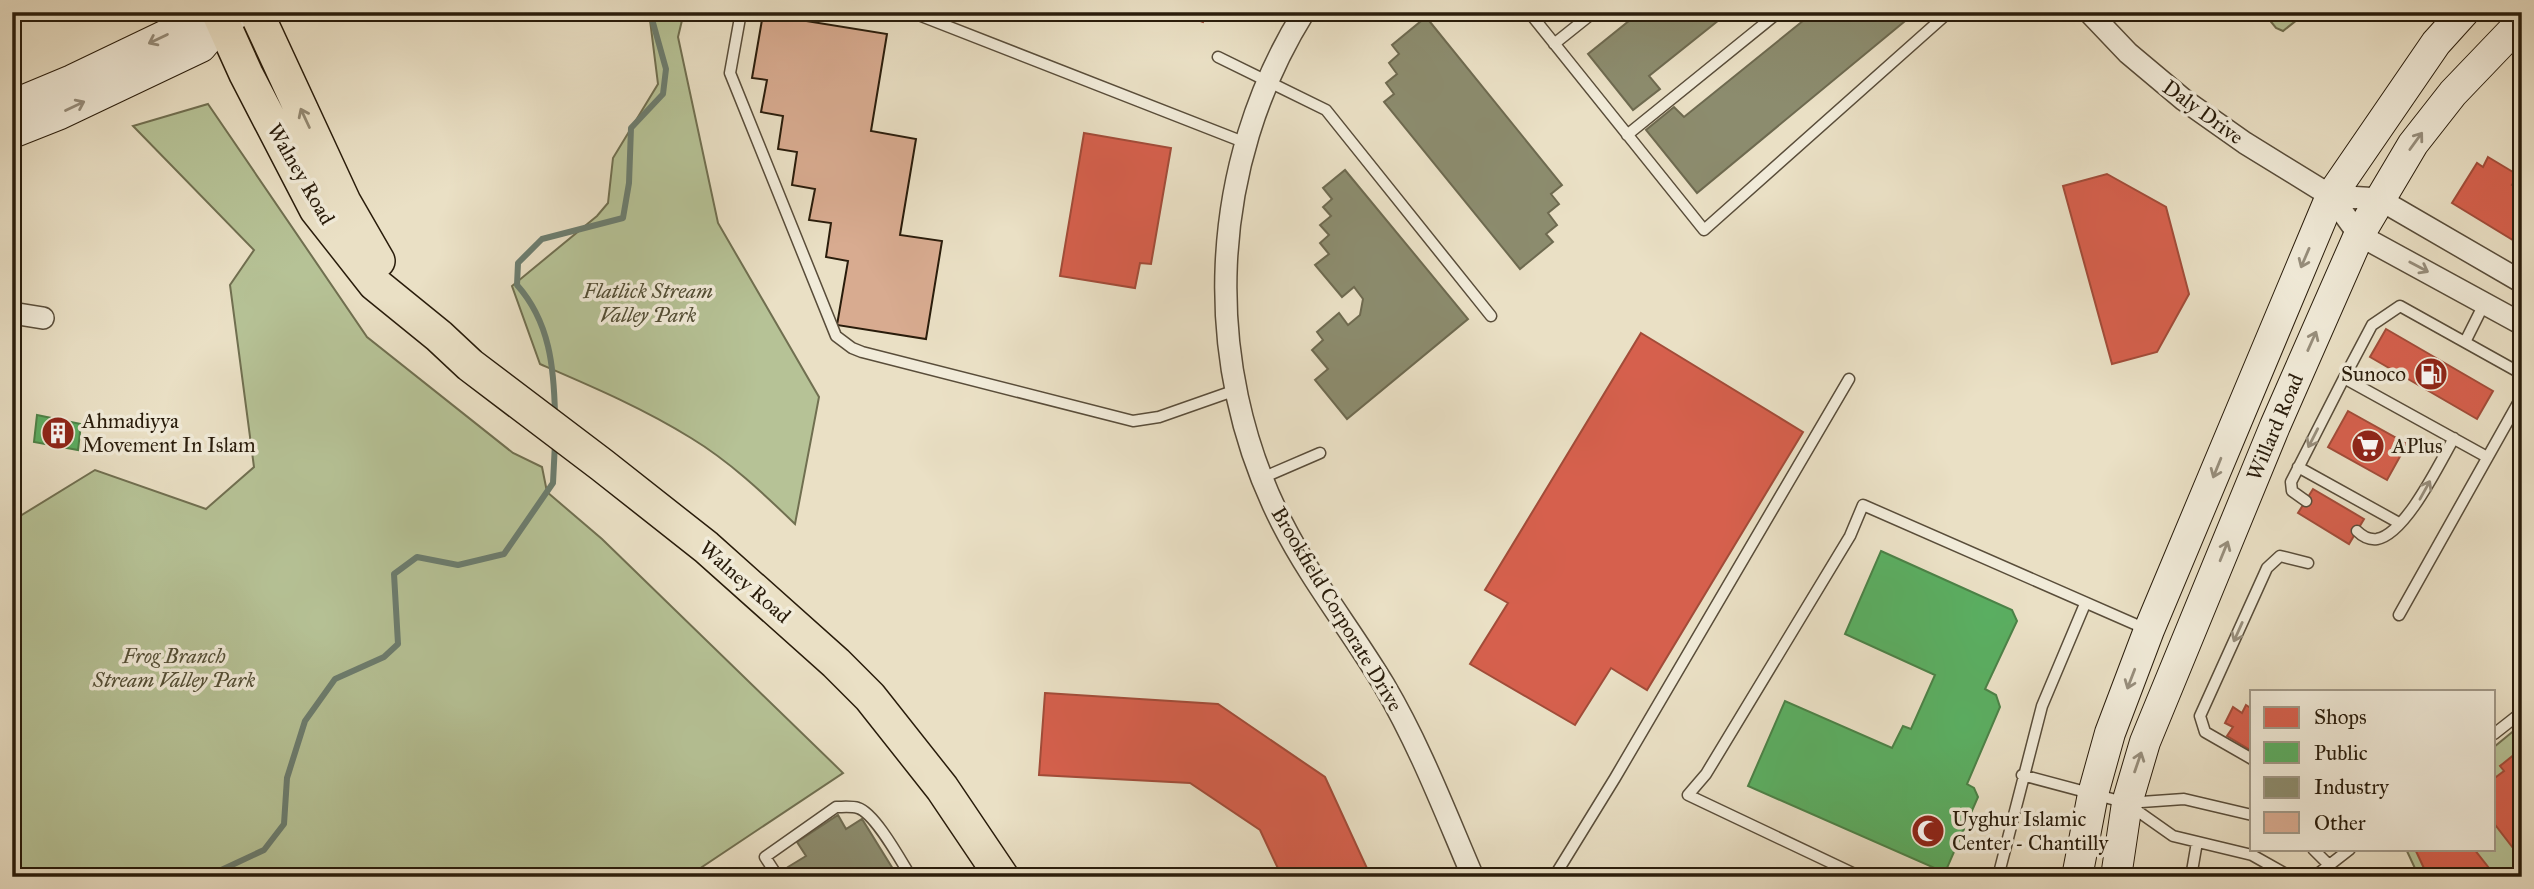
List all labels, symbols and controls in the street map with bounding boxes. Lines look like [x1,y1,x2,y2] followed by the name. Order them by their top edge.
[148,32,169,46] one-way arrow
[2157,74,2249,150] street label: Daly Drive
[64,99,85,113] one-way arrow
[298,108,311,129] one-way arrow
[262,119,341,230] street label: Walney Road
[2408,132,2423,151] one-way arrow
[2297,247,2310,269] one-way arrow
[2408,261,2429,275] one-way arrow
[582,278,713,328] park label: Flatlick Stream Valley Park
[2306,331,2319,353] one-way arrow
[2412,355,2450,393] fuel station icon: Sunoco
[2341,361,2406,387] place label: Sunoco
[2241,369,2309,484] street label: Willard Road
[81,408,256,458] place label: Ahmadiyya Movement In Islam
[39,414,77,452] building icon: Ahmadiyya Movement In Islam
[2305,427,2319,448] one-way arrow
[2349,427,2387,465] supermarket icon: APlus
[2391,433,2443,459] place label: APlus
[2209,457,2222,478] one-way arrow
[2418,480,2432,500] one-way arrow
[1266,502,1409,716] street label: Brookfield Corporate Drive
[694,535,796,629] street label: Walney Road
[2218,541,2231,562] one-way arrow
[2231,621,2244,642] one-way arrow
[92,643,256,693] park label: Frog Branch Stream Valley Park
[2123,667,2136,689] one-way arrow
[2250,690,2496,850] legend
[2314,704,2367,730] text: Shops
[2314,740,2368,766] text: Public
[2133,751,2146,773] one-way arrow
[2314,774,2390,800] text: Industry
[1952,806,2109,856] place label: Uyghur Islamic Center - Chantilly
[2314,810,2366,836] text: Other
[1909,812,1947,850] mosque icon: Uyghur Islamic Center - Chantilly

